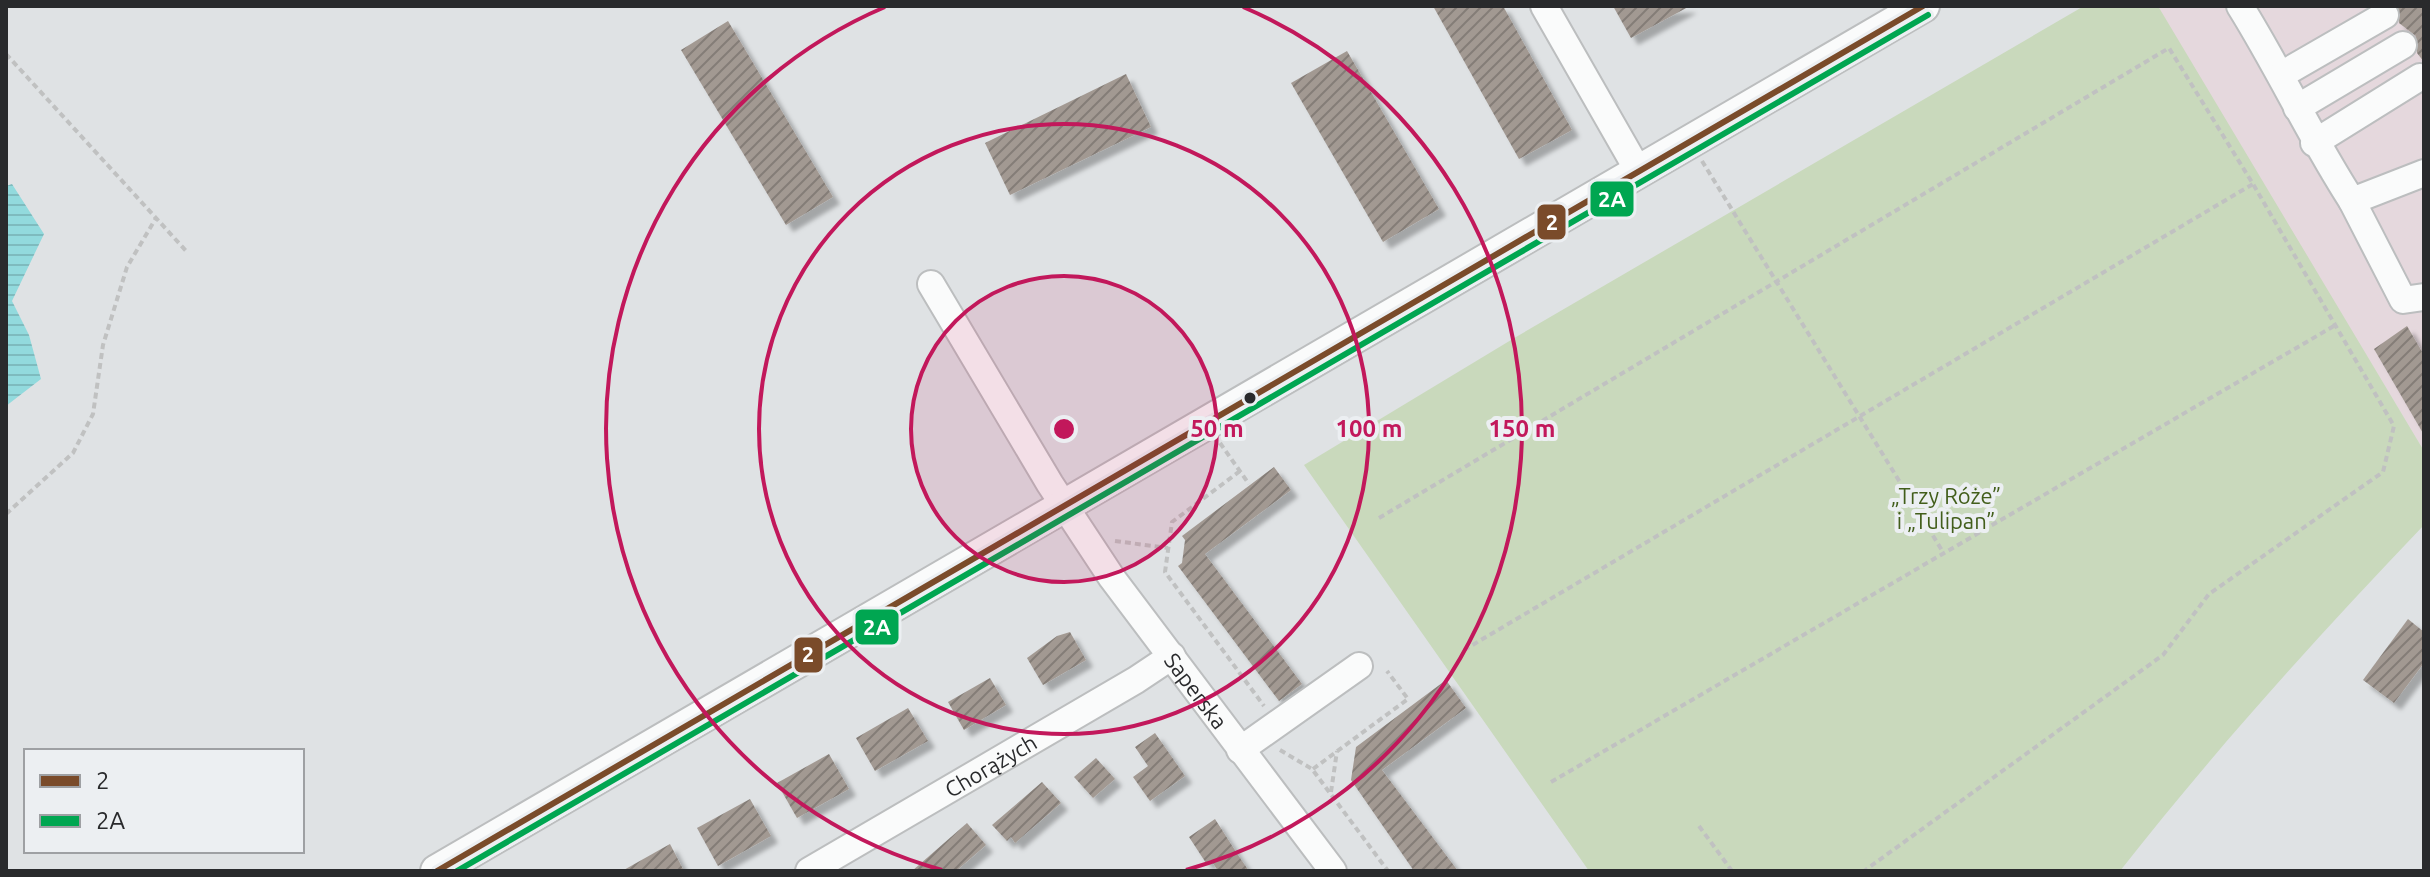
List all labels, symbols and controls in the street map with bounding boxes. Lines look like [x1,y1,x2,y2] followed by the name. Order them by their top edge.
[1589,180,1635,218] line badge: 2A
[1598,186,1626,211] text: 2A
[1536,203,1567,241] line badge: 2
[1546,209,1558,234] text: 2
[1242,390,1258,406] unlabelled marker
[1050,415,1078,443] centre of rings
[1190,415,1244,442] text: 50 m
[1336,415,1402,442] text: 100 m
[1489,415,1555,442] text: 150 m
[1891,483,2001,533] park label: „Trzy Róże” i „Tulipan”
[854,608,900,646] line badge: 2A
[863,614,891,639] text: 2A
[793,636,824,674] line badge: 2
[802,641,814,666] text: 2
[1160,648,1233,733] street label: Saperska
[940,729,1041,802] street label: Chorążych
[24,749,304,853] legend
[96,767,110,794] text: 2
[96,807,126,834] text: 2A

